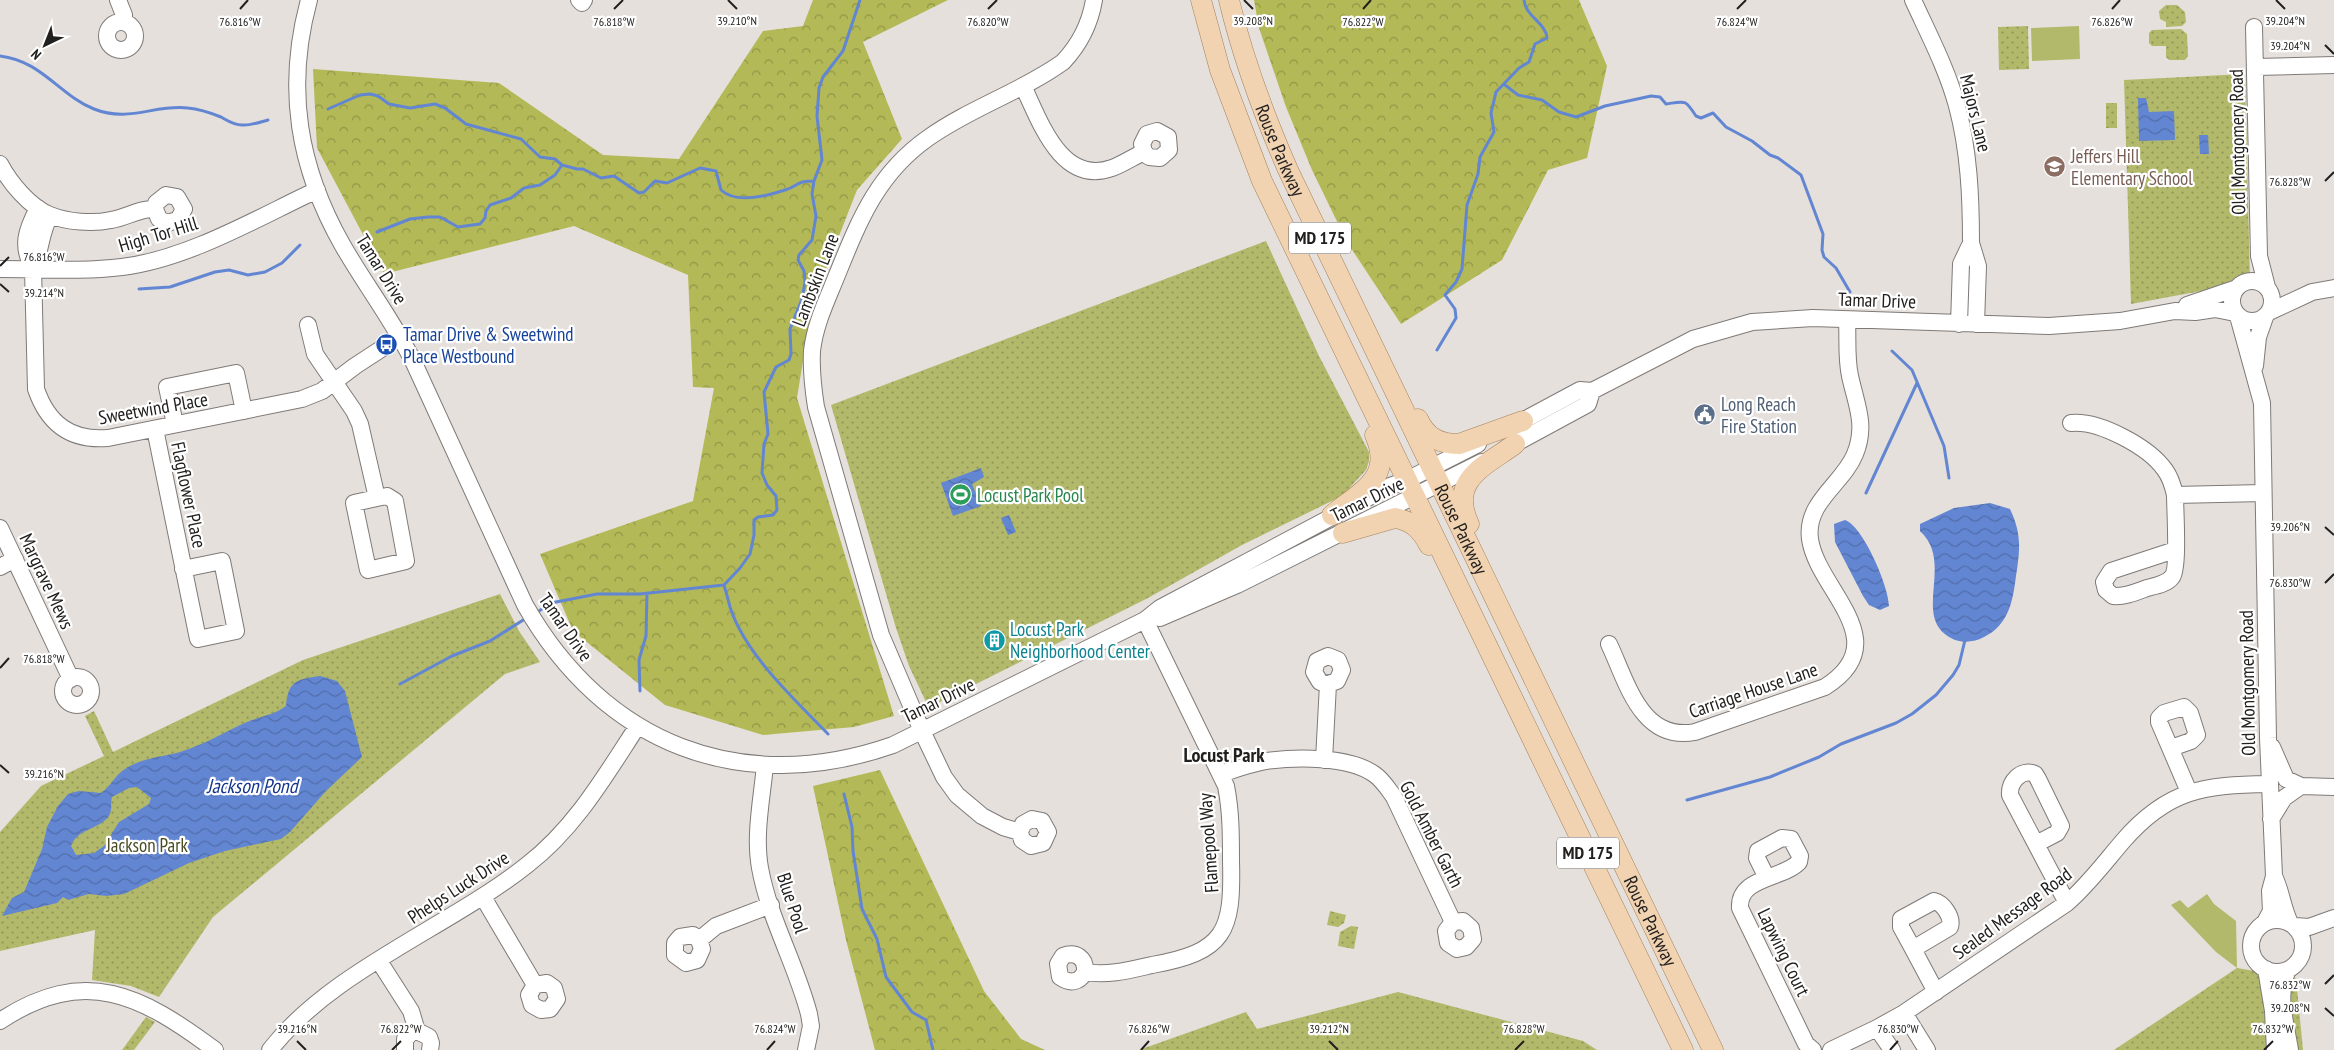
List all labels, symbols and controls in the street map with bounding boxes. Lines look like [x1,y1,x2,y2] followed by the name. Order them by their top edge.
[717,13,757,28] text: 39.210°N
[1233,13,1273,28] text: 39.208°N
[2265,13,2305,28] text: 39.204°N
[219,14,261,29] text: 76.816°W
[593,14,635,29] text: 76.818°W
[967,14,1009,29] text: 76.820°W
[1342,14,1384,29] text: 76.822°W
[1716,14,1758,29] text: 76.824°W
[2091,14,2133,29] text: 76.826°W
[20,20,70,70] north arrow
[2270,38,2310,53] text: 39.204°N
[27,45,45,64] text: N
[2224,69,2250,215] street label: Old Montgomery Road
[1955,72,1997,154] street label: Majors Lane
[1250,101,1311,201] street label: Rouse Parkway
[2070,144,2193,190] place label: Jeffers Hill Elementary School
[2043,155,2067,179] school or university icon: Jeffers Hill Elementary School
[2269,174,2311,189] text: 76.828°W
[115,210,201,257] street label: High Tor Hill
[1289,222,1351,254] road number: MD 175
[351,229,413,309] street label: Tamar Drive
[786,230,844,330] street label: Lambskin Lane
[23,249,65,264] text: 76.816°W
[24,285,64,300] text: 39.214°N
[1837,287,1917,313] street label: Tamar Drive
[403,322,574,368] place label: Tamar Drive & Sweetwind Place Westbound
[375,333,399,357] bus stop icon: Tamar Drive & Sweetwind Place Westbound
[96,387,210,429] street label: Sweetwind Place
[1721,392,1797,438] place label: Long Reach Fire Station
[1693,403,1717,427] public building icon: Long Reach Fire Station
[166,440,212,550] street label: Flagflower Place
[1327,471,1408,527] street label: Tamar Drive
[1429,480,1494,579] street label: Rouse Parkway
[949,483,973,507] sports icon: Locust Park Pool
[977,483,1084,507] place label: Locust Park Pool
[2270,519,2310,534] text: 39.206°N
[14,529,80,633] street label: Margrave Mews
[2269,575,2311,590] text: 76.830°W
[534,588,598,666] street label: Tamar Drive
[2234,610,2260,756] street label: Old Montgomery Road
[1010,617,1151,663] place label: Locust Park Neighborhood Center
[982,628,1006,652] building icon: Locust Park Neighborhood Center
[23,651,65,666] text: 76.818°W
[1685,657,1821,723] street label: Carriage House Lane
[898,672,979,728] street label: Tamar Drive
[1183,742,1265,768] district label: Locust Park
[24,766,64,781] text: 39.216°N
[206,773,300,799] water label: Jackson Pond
[1395,777,1469,891] street label: Gold Amber Garth
[1192,792,1223,894] street label: Flamepool Way
[105,833,188,857] park label: Jackson Park
[1557,838,1619,868] road number: MD 175
[403,845,513,929] street label: Phelps Luck Drive
[1948,862,2076,964] street label: Sealed Message Road
[772,870,814,937] street label: Blue Pool
[1619,872,1683,971] street label: Rouse Parkway
[1752,904,1816,1001] street label: Lapwing Court
[2269,977,2311,992] text: 76.832°W
[2270,1000,2310,1015] text: 39.208°N
[277,1021,317,1036] text: 39.216°N
[380,1021,422,1036] text: 76.822°W
[754,1021,796,1036] text: 76.824°W
[1128,1021,1170,1036] text: 76.826°W
[1309,1021,1349,1036] text: 39.212°N
[1503,1021,1545,1036] text: 76.828°W
[1877,1021,1919,1036] text: 76.830°W
[2252,1021,2294,1036] text: 76.832°W

